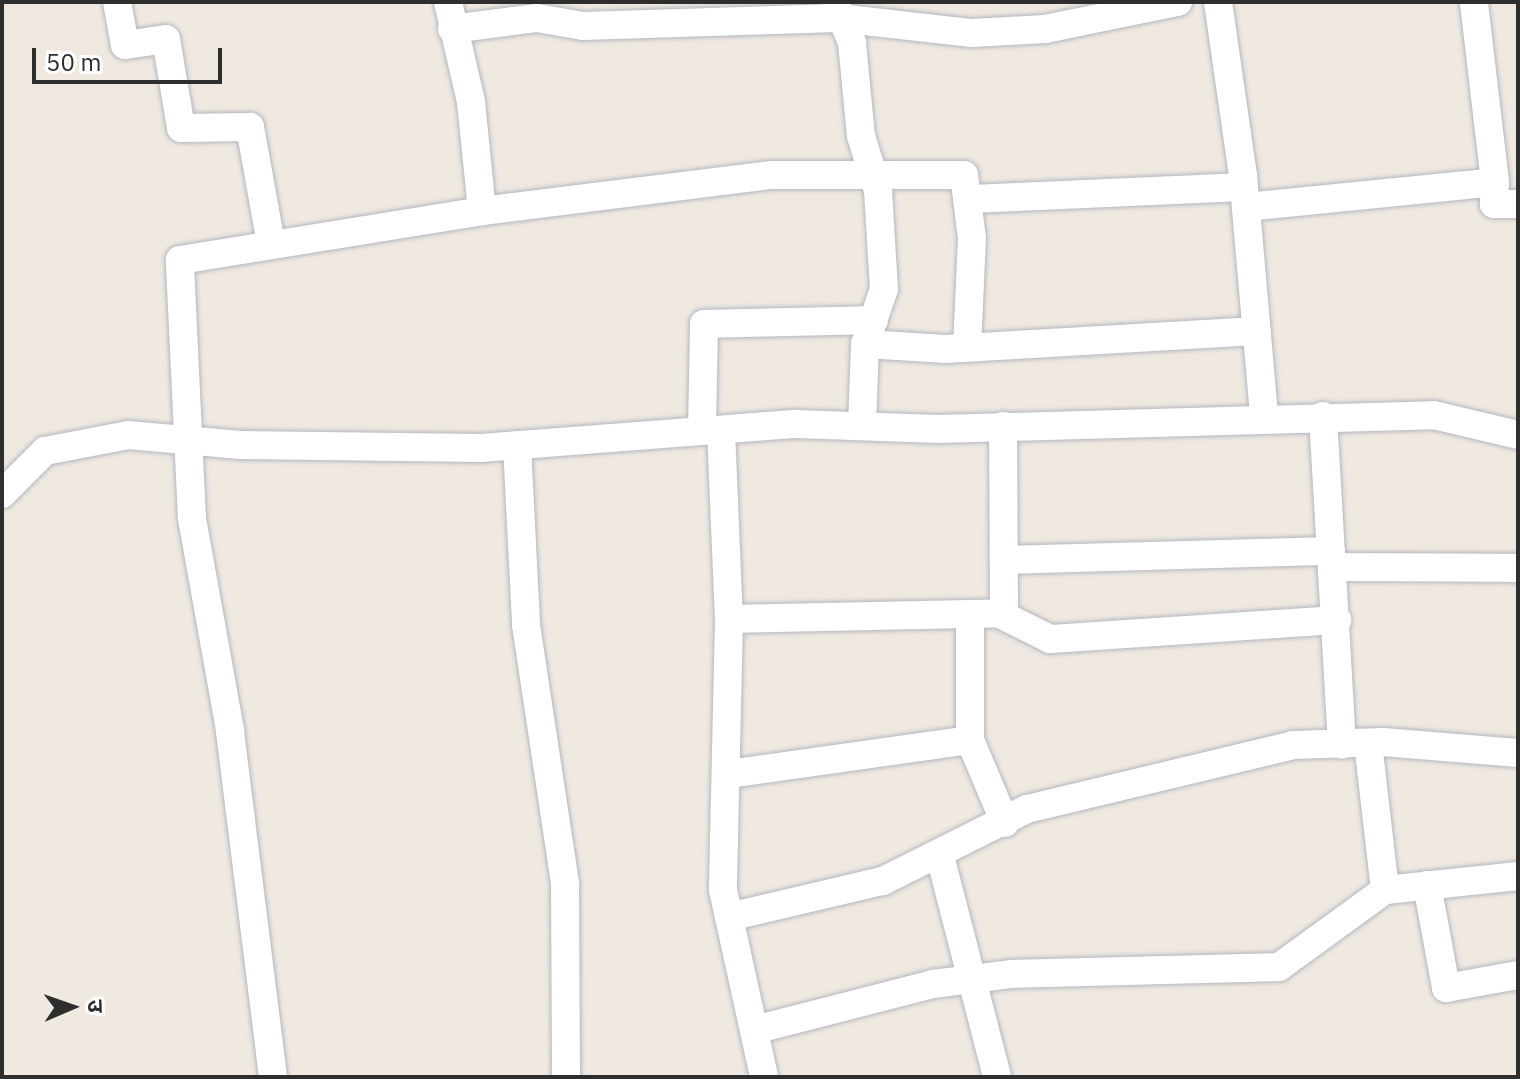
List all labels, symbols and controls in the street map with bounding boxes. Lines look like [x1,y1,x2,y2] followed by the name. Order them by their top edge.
[36,32,226,82] scale bar
[46,46,101,78] text: 50 m
[32,967,112,1047] north arrow
[82,999,111,1013] text: उ

